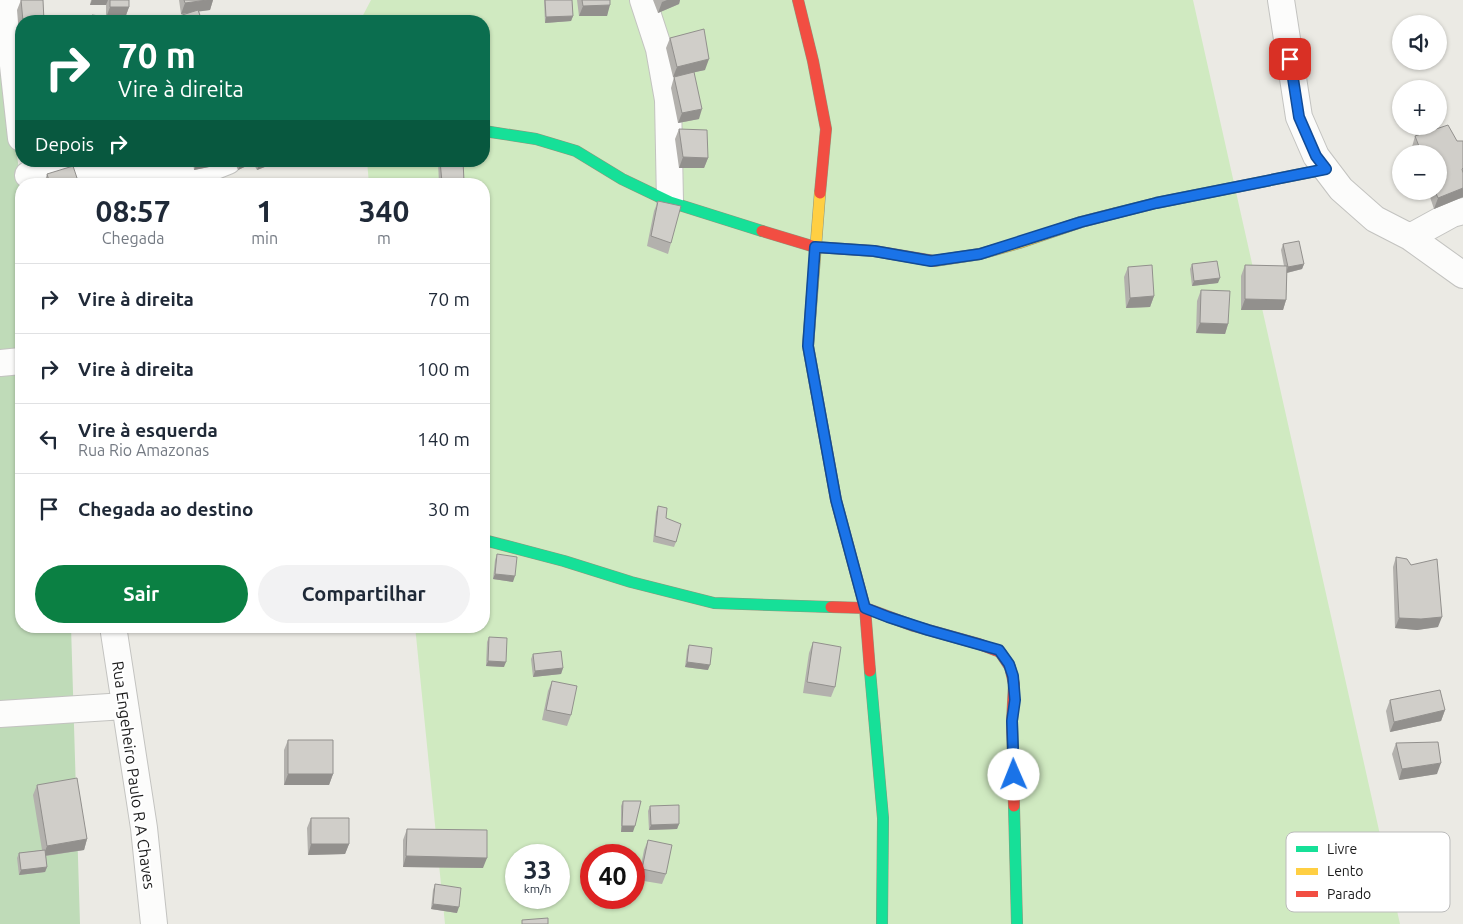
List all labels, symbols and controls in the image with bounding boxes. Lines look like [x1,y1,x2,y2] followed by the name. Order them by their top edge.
[1392,15,1447,200] map controls
[1392,15,1447,70] button: sound
[35,35,100,100] icon: right
[118,35,196,75] text: 70 m
[1269,38,1311,80] pin
[1276,45,1304,73] icon: arrive
[118,76,244,101] text: Vire à direita
[1392,80,1447,135] button: +
[104,130,132,158] icon: right
[35,133,94,155] text: Depois
[1392,145,1447,200] button: −
[96,194,171,228] text: 08:57
[256,194,273,228] text: 1
[359,194,409,228] text: 340
[102,229,165,247] text: Chegada
[251,229,278,247] text: min
[377,229,391,247] text: m
[35,285,63,313] icon: right
[78,288,194,310] text: Vire à direita
[428,288,470,310] text: 70 m
[35,355,63,383] icon: right
[78,358,194,380] text: Vire à direita
[417,358,470,380] text: 100 m
[78,419,218,441] text: Vire à esquerda
[35,425,63,453] icon: left
[417,428,470,450] text: 140 m
[78,441,209,459] text: Rua Rio Amazonas
[35,495,63,523] icon: arrive
[78,498,254,520] text: Chegada ao destino
[428,498,470,520] text: 30 m
[35,565,248,623] button: Sair
[258,565,470,623] button: Compartilhar
[109,660,159,890] street label: Rua Engeheiro Paulo R A Chaves
[987,748,1039,800] position arrow
[1286,832,1450,912] legend
[1327,841,1357,857] text: Livre
[580,844,645,909] speed limit sign: 40
[523,856,552,884] text: 33
[1327,863,1364,879] text: Lento
[524,882,551,895] text: km/h
[1327,886,1371,902] text: Parado

